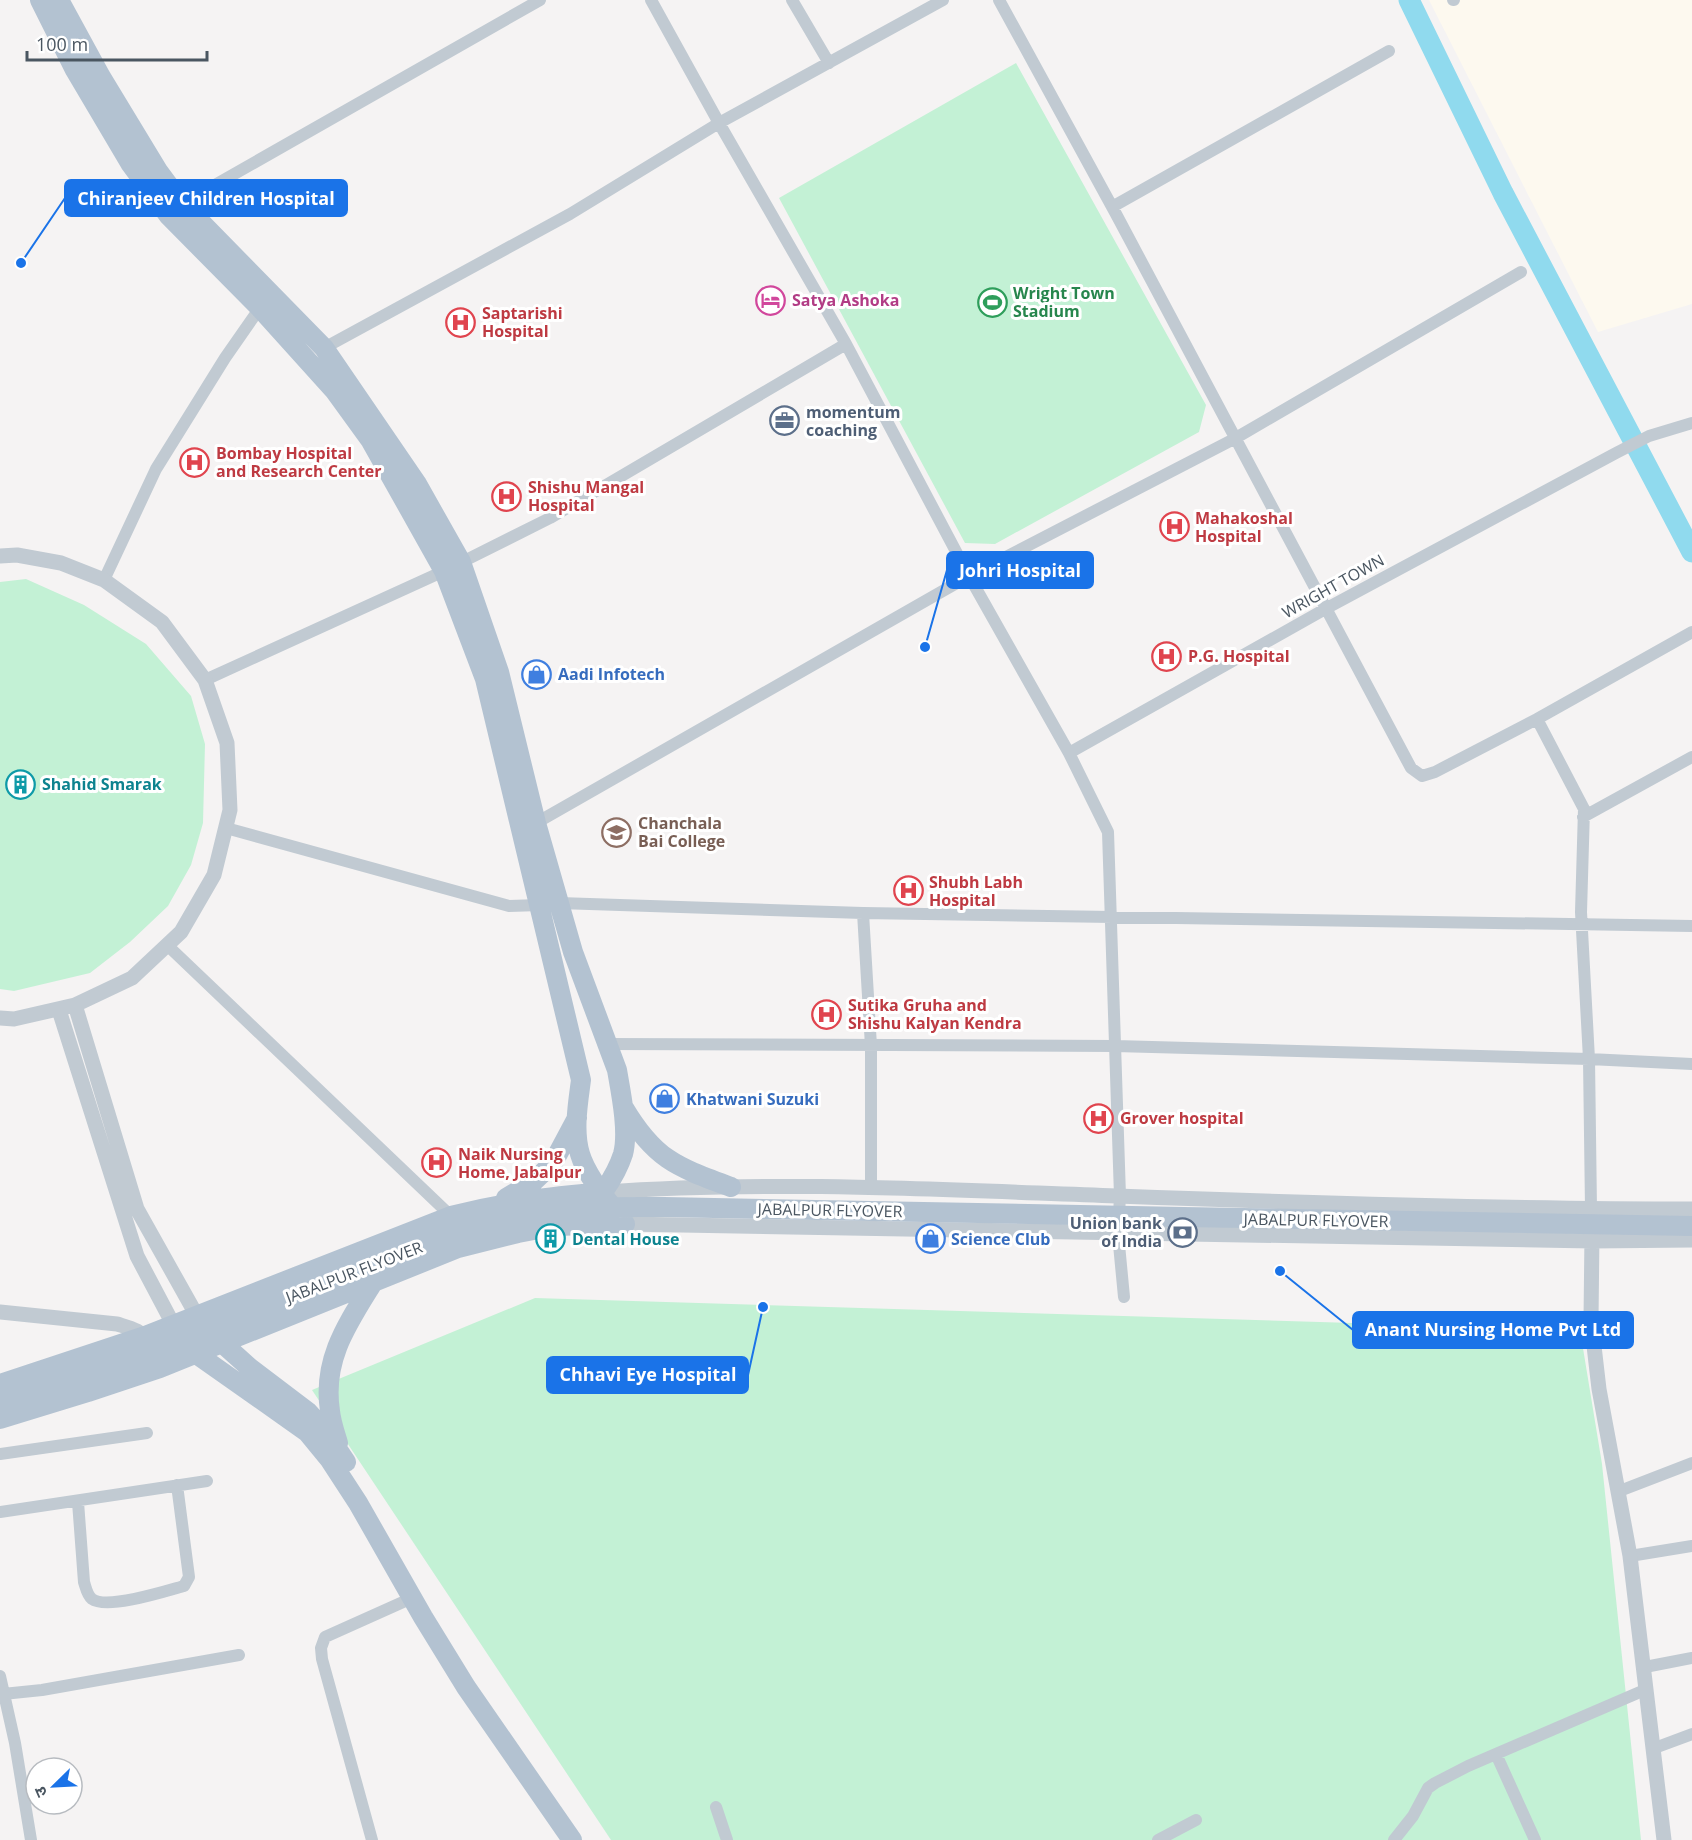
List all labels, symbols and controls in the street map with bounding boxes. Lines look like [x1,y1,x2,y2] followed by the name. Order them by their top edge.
[27,24,207,62] scale bar
[36,32,88,56] text: 100 m
[65,180,347,216] callout: Chiranjeev Children Hospital
[77,186,335,210] text: Chiranjeev Children Hospital
[1013,282,1115,322] place label: Wright Town Stadium
[755,284,787,316] hotel icon: Satya Ashoka
[976,286,1008,318] sports icon: Wright Town Stadium
[792,289,899,311] place label: Satya Ashoka
[482,302,563,342] place label: Saptarishi Hospital
[445,306,477,338] hospital icon: Saptarishi Hospital
[806,401,900,441] place label: momentum coaching
[769,405,801,437] office icon: momentum coaching
[216,442,382,482] place label: Bombay Hospital and Research Center
[179,446,211,478] hospital icon: Bombay Hospital and Research Center
[528,476,644,516] place label: Shishu Mangal Hospital
[491,480,523,512] hospital icon: Shishu Mangal Hospital
[1195,507,1293,547] place label: Mahakoshal Hospital
[1158,511,1190,543] hospital icon: Mahakoshal Hospital
[1278,549,1388,623] street label: WRIGHT TOWN
[947,552,1093,588] callout: Johri Hospital
[957,558,1081,582] text: Johri Hospital
[1151,640,1183,672] hospital icon: P.G. Hospital
[1188,645,1290,667] place label: P.G. Hospital
[521,658,553,690] shop icon: Aadi Infotech
[558,663,665,685] place label: Aadi Infotech
[5,768,37,800] building icon: Shahid Smarak
[42,773,162,795] place label: Shahid Smarak
[638,812,725,852] place label: Chanchala Bai College
[601,816,633,848] school or university icon: Chanchala Bai College
[929,871,1023,911] place label: Shubh Labh Hospital
[892,875,924,907] hospital icon: Shubh Labh Hospital
[848,994,1022,1034] place label: Sutika Gruha and Shishu Kalyan Kendra
[811,998,843,1030] hospital icon: Sutika Gruha and Shishu Kalyan Kendra
[649,1083,681,1115] shop icon: Khatwani Suzuki
[686,1088,819,1110] place label: Khatwani Suzuki
[1083,1102,1115,1134] hospital icon: Grover hospital
[1120,1107,1244,1129] place label: Grover hospital
[458,1143,582,1183] place label: Naik Nursing Home, Jabalpur
[421,1147,453,1179] hospital icon: Naik Nursing Home, Jabalpur
[755,1198,903,1222] street label: JABALPUR FLYOVER
[1241,1208,1389,1232] street label: JABALPUR FLYOVER
[1070,1212,1162,1252] place label: Union bank of India
[1167,1216,1199,1248] bank icon: Union bank of India
[535,1223,567,1255] building icon: Dental House
[914,1223,946,1255] shop icon: Science Club
[572,1228,680,1250] place label: Dental House
[951,1228,1050,1250] place label: Science Club
[281,1236,426,1309] street label: JABALPUR FLYOVER
[1353,1312,1633,1348] callout: Anant Nursing Home Pvt Ltd
[1365,1317,1621,1341] text: Anant Nursing Home Pvt Ltd
[547,1357,748,1393] callout: Chhavi Eye Hospital
[560,1362,736,1386] text: Chhavi Eye Hospital
[24,1756,84,1816] north arrow
[28,1783,52,1801] text: उ

